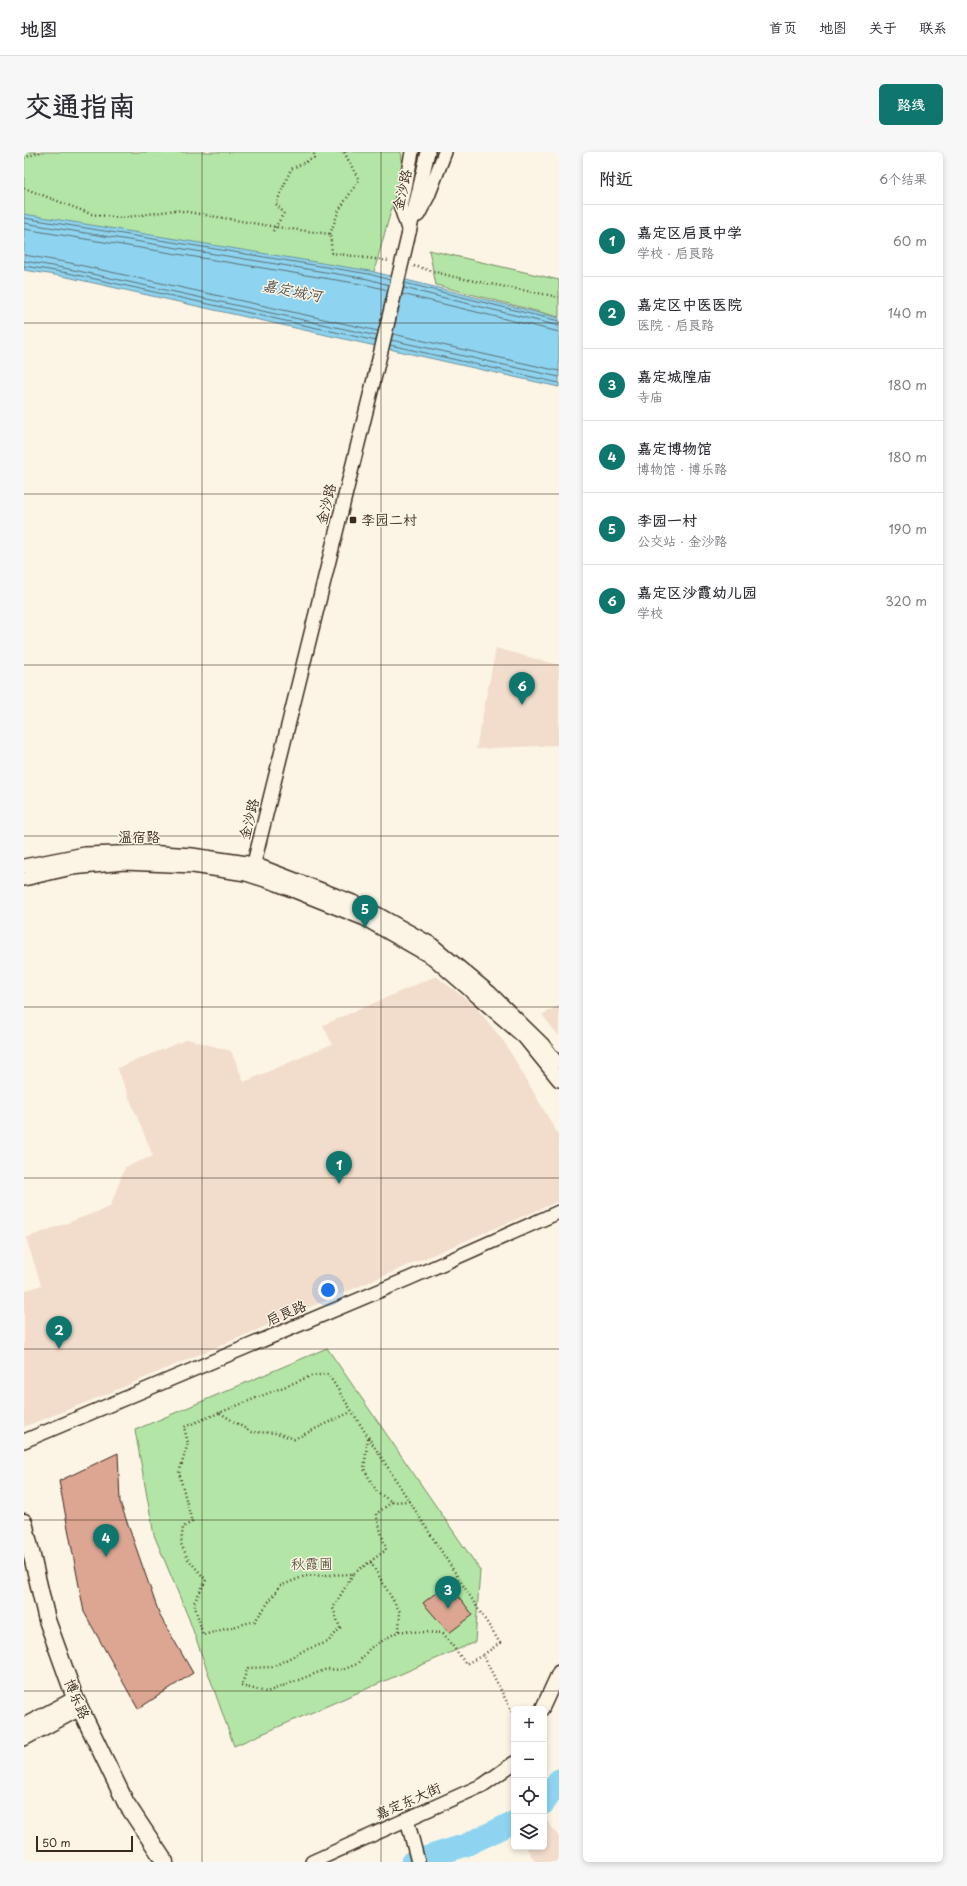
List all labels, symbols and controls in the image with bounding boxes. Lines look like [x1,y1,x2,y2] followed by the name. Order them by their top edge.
[20,14,58,42] text: 地图
[769,17,797,38] text: 首页
[819,17,847,38] text: 地图
[869,17,897,38] text: 关于
[919,17,947,38] text: 联系
[24,83,136,126] text: 交通指南
[879,84,943,125] button: 路线
[599,165,633,191] text: 附近
[387,167,416,213] street label: 金沙路
[879,169,927,188] text: 6个结果
[637,220,742,243] text: 嘉定区启良中学
[609,231,615,250] text: 1
[893,231,927,250] text: 60 m
[637,243,714,262] text: 学校 · 启良路
[261,273,327,307] water label: 嘉定城河
[637,292,742,315] text: 嘉定区中医医院
[607,303,617,322] text: 2
[888,303,927,322] text: 140 m
[637,315,714,334] text: 医院 · 启良路
[637,364,712,387] text: 嘉定城隍庙
[608,375,616,394] text: 3
[888,375,927,394] text: 180 m
[637,387,663,406] text: 寺庙
[637,436,712,459] text: 嘉定博物馆
[608,447,616,466] text: 4
[888,447,927,466] text: 180 m
[637,459,727,478] text: 博物馆 · 博乐路
[310,481,341,527] street label: 金沙路
[637,508,697,531] text: 李园一村
[361,509,417,530] place label: 李园二村
[348,515,358,525] marker: 李园二村
[608,519,616,538] text: 5
[888,519,927,538] text: 190 m
[637,531,727,550] text: 公交站 · 金沙路
[637,580,757,603] text: 嘉定区沙霞幼儿园
[607,591,617,610] text: 6
[885,591,927,610] text: 320 m
[637,603,663,622] text: 学校
[509,672,535,705] pin: 6
[233,796,264,842] street label: 金沙路
[118,826,160,847] street label: 温宿路
[352,895,378,928] pin: 5
[326,1151,352,1184] pin: 1
[318,1280,338,1300] your location
[262,1295,309,1330] street label: 启良路
[46,1316,72,1349] pin: 2
[93,1524,119,1557] pin: 4
[291,1553,333,1574] park label: 秋霞圃
[435,1576,461,1609] pin: 3
[60,1675,95,1722] street label: 博乐路
[511,1706,547,1850] map controls
[511,1706,547,1742] button: +
[511,1742,547,1778] button: −
[372,1777,444,1824] street label: 嘉定东大街
[511,1778,547,1814] button: locate
[511,1814,547,1850] button: layers
[36,1834,133,1853] scale bar
[42,1834,71,1851] text: 50 m

